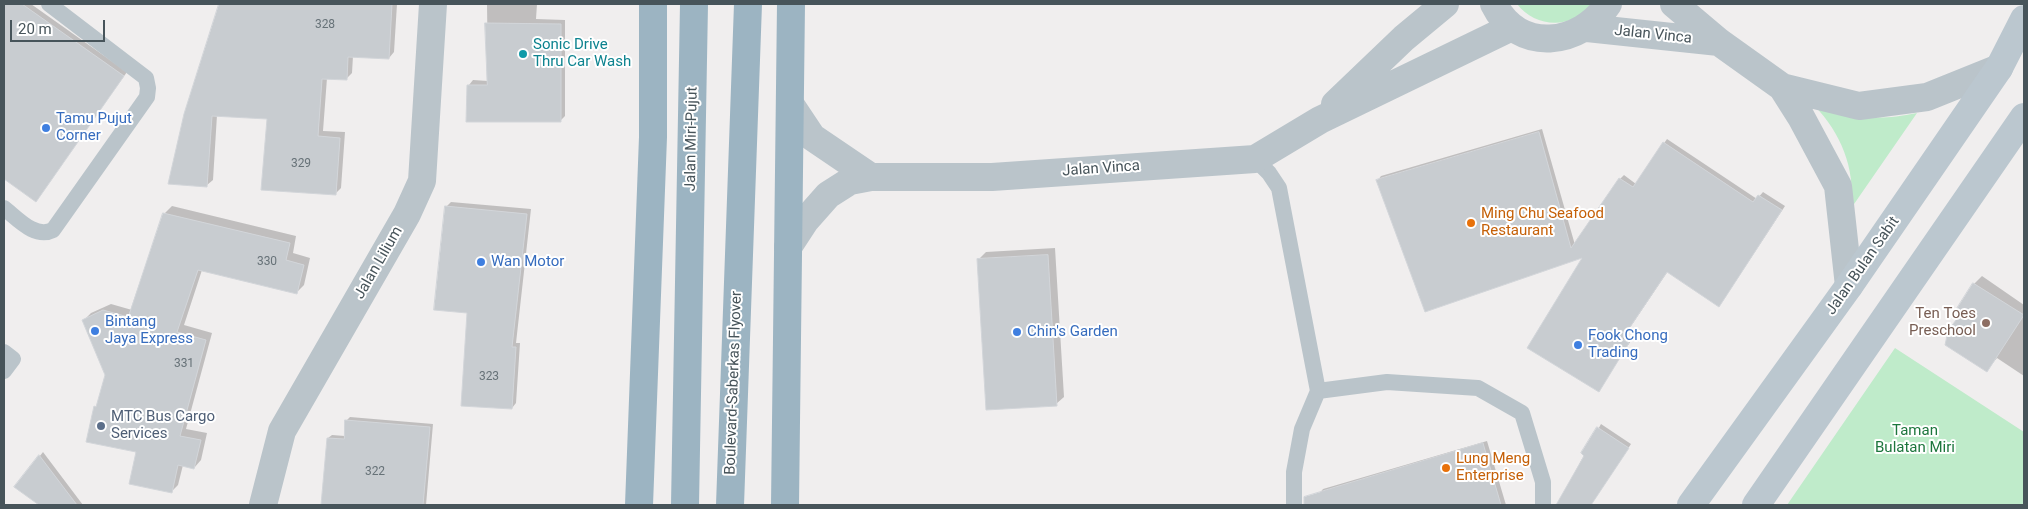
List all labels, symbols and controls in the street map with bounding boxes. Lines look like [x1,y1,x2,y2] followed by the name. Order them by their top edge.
[12,10,108,42] scale bar
[315,18,335,32] house number: 328
[18,20,52,38] text: 20 m
[1613,22,1693,48] street label: Jalan Vinca
[533,36,631,71] place label: Sonic Drive Thru Car Wash
[517,48,529,60] marker: Sonic Drive Thru Car Wash
[682,87,702,191] street label: Jalan Miri-Pujut
[56,110,132,145] place label: Tamu Pujut Corner
[40,122,52,134] marker: Tamu Pujut Corner
[291,157,311,171] house number: 329
[1062,157,1140,181] street label: Jalan Vinca
[1481,205,1604,240] place label: Ming Chu Seafood Restaurant
[1822,213,1904,319] street label: Jalan Bulan Sabit
[1465,217,1477,229] marker: Ming Chu Seafood Restaurant
[351,224,407,302] street label: Jalan Lilium
[491,253,564,271] place label: Wan Motor
[257,255,277,269] house number: 330
[475,256,487,268] marker: Wan Motor
[722,291,746,475] street label: Boulevard-Saberkas Flyover
[1909,305,1976,340] place label: Ten Toes Preschool
[105,313,193,348] place label: Bintang Jaya Express
[1980,317,1992,329] marker: Ten Toes Preschool
[1027,323,1118,341] place label: Chin's Garden
[89,325,101,337] marker: Bintang Jaya Express
[1011,326,1023,338] marker: Chin's Garden
[1588,327,1668,362] place label: Fook Chong Trading
[1572,339,1584,351] marker: Fook Chong Trading
[174,357,194,371] house number: 331
[479,370,499,384] house number: 323
[111,408,215,443] place label: MTC Bus Cargo Services
[95,420,107,432] marker: MTC Bus Cargo Services
[1875,422,1955,457] park label: Taman Bulatan Miri
[1456,450,1530,485] place label: Lung Meng Enterprise
[1440,462,1452,474] marker: Lung Meng Enterprise
[365,465,385,479] house number: 322

